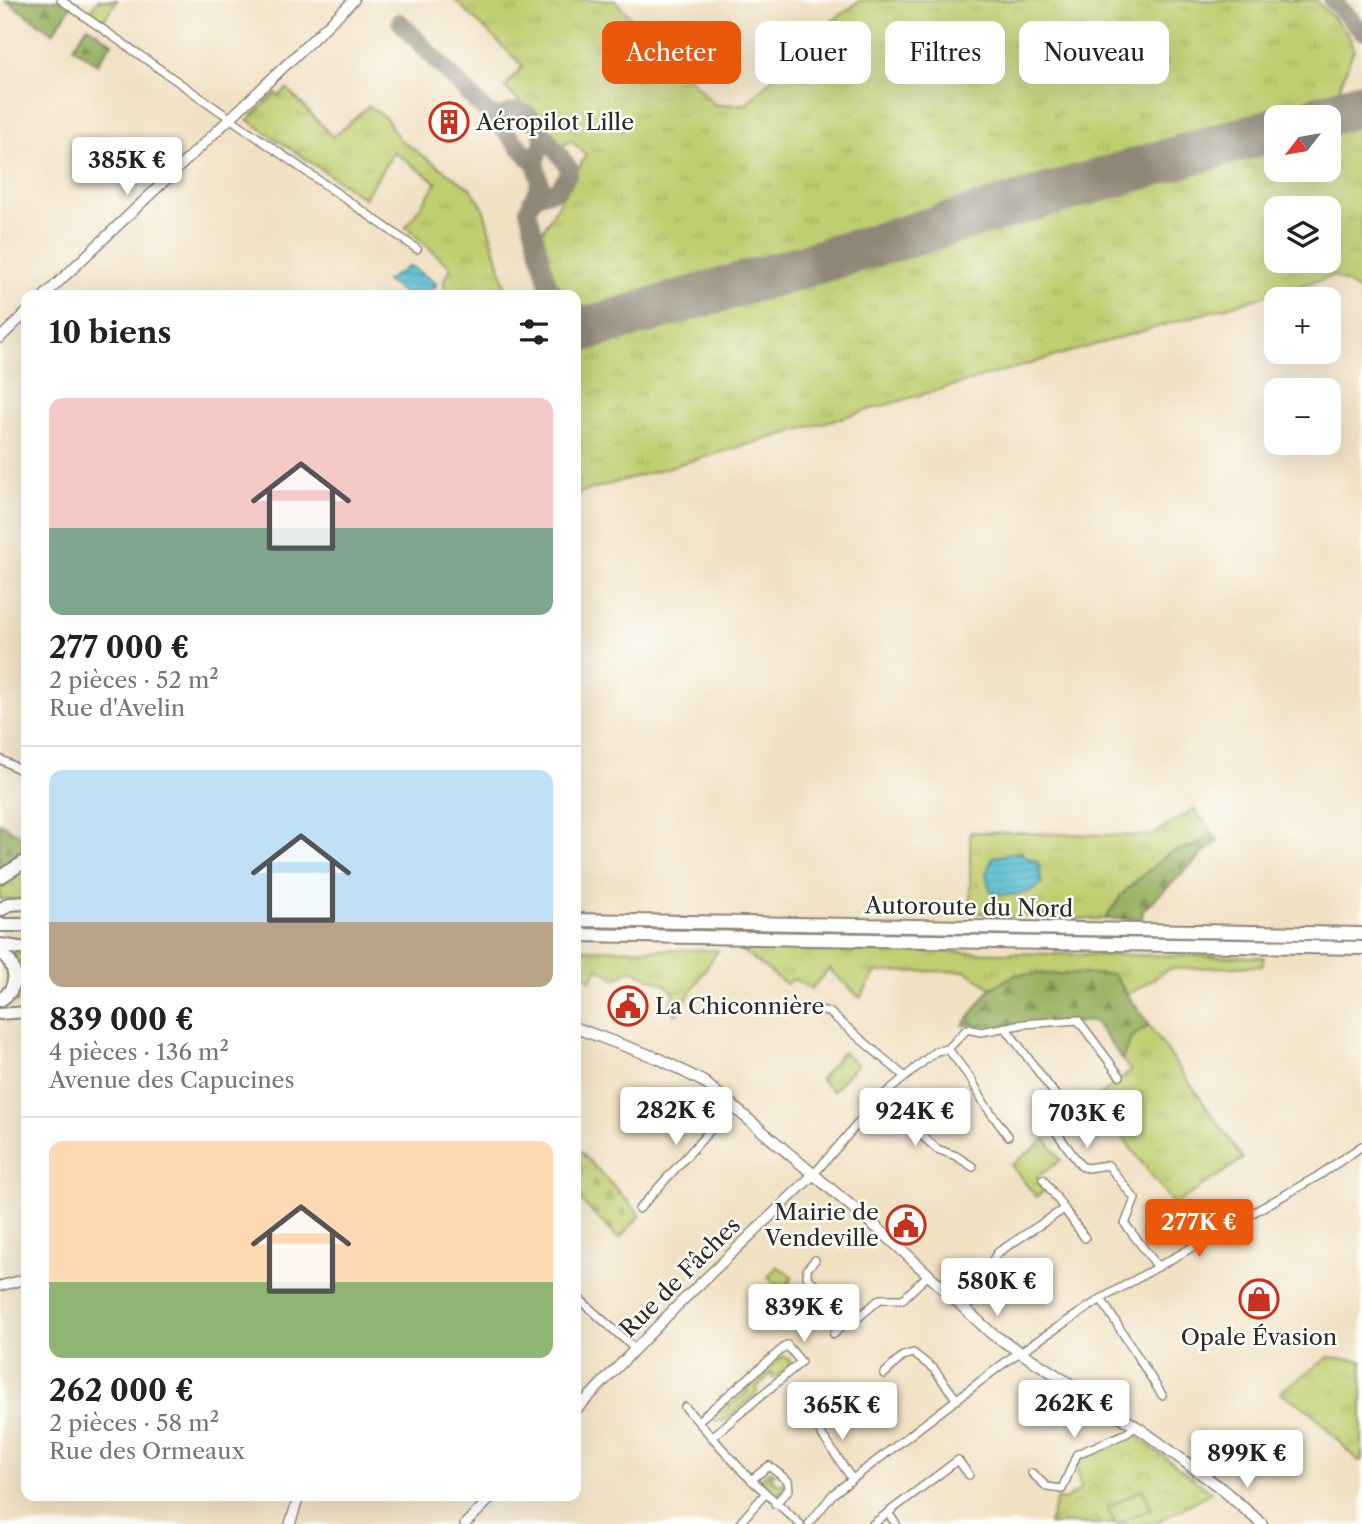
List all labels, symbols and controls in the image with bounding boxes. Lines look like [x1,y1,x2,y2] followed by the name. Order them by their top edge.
[602,21,741,84] chip: Acheter
[755,21,871,84] chip: Louer
[885,21,1005,84] chip: Filtres
[1019,21,1169,84] chip: Nouveau
[428,101,470,143] building icon: Aéropilot Lille
[1264,105,1340,182] north arrow
[1264,105,1341,455] map controls
[475,108,634,136] place label: Aéropilot Lille
[70,138,184,197] pin: 385K €
[88,146,166,174] text: 385K €
[1264,196,1341,273] button: layers
[1264,287,1341,364] button: +
[515,313,553,351] icon: filters
[49,314,172,351] text: 10 biens
[1264,378,1341,455] button: −
[238,443,364,569] icon: home
[49,629,189,666] text: 277 000 €
[49,666,219,694] text: 2 pièces · 52 m²
[49,694,185,722] text: Rue d'Avelin
[238,815,364,941] icon: home
[864,891,1073,923] street label: Autoroute du Nord
[607,985,649,1027] public building icon: La Chiconnière
[655,992,824,1020] place label: La Chiconnière
[49,1001,194,1038] text: 839 000 €
[49,1038,229,1066] text: 4 pièces · 136 m²
[49,1066,295,1094] text: Avenue des Capucines
[619,1088,733,1147] pin: 282K €
[858,1088,972,1148] pin: 924K €
[1030,1090,1144,1150] pin: 703K €
[636,1096,716,1124] text: 282K €
[875,1097,955,1125] text: 924K €
[1048,1099,1126,1127] text: 703K €
[238,1186,364,1312] icon: home
[764,1198,879,1252] place label: Mairie de Vendeville
[1142,1200,1256,1259] pin: 277K €
[885,1204,927,1246] public building icon: Mairie de Vendeville
[1161,1208,1237,1236] text: 277K €
[614,1211,746,1343] street label: Rue de Fâches
[940,1258,1054,1318] pin: 580K €
[957,1267,1037,1295] text: 580K €
[1238,1278,1280,1320] shop icon: Opale Évasion
[747,1284,861,1344] pin: 839K €
[764,1293,844,1321] text: 839K €
[1181,1323,1337,1351] place label: Opale Évasion
[49,1372,194,1409] text: 262 000 €
[1017,1380,1131,1440] pin: 262K €
[785,1382,899,1442] pin: 365K €
[1034,1389,1114,1417] text: 262K €
[803,1391,881,1419] text: 365K €
[49,1409,219,1437] text: 2 pièces · 58 m²
[1190,1430,1304,1490] pin: 899K €
[49,1437,245,1465] text: Rue des Ormeaux
[1207,1439,1287,1467] text: 899K €

